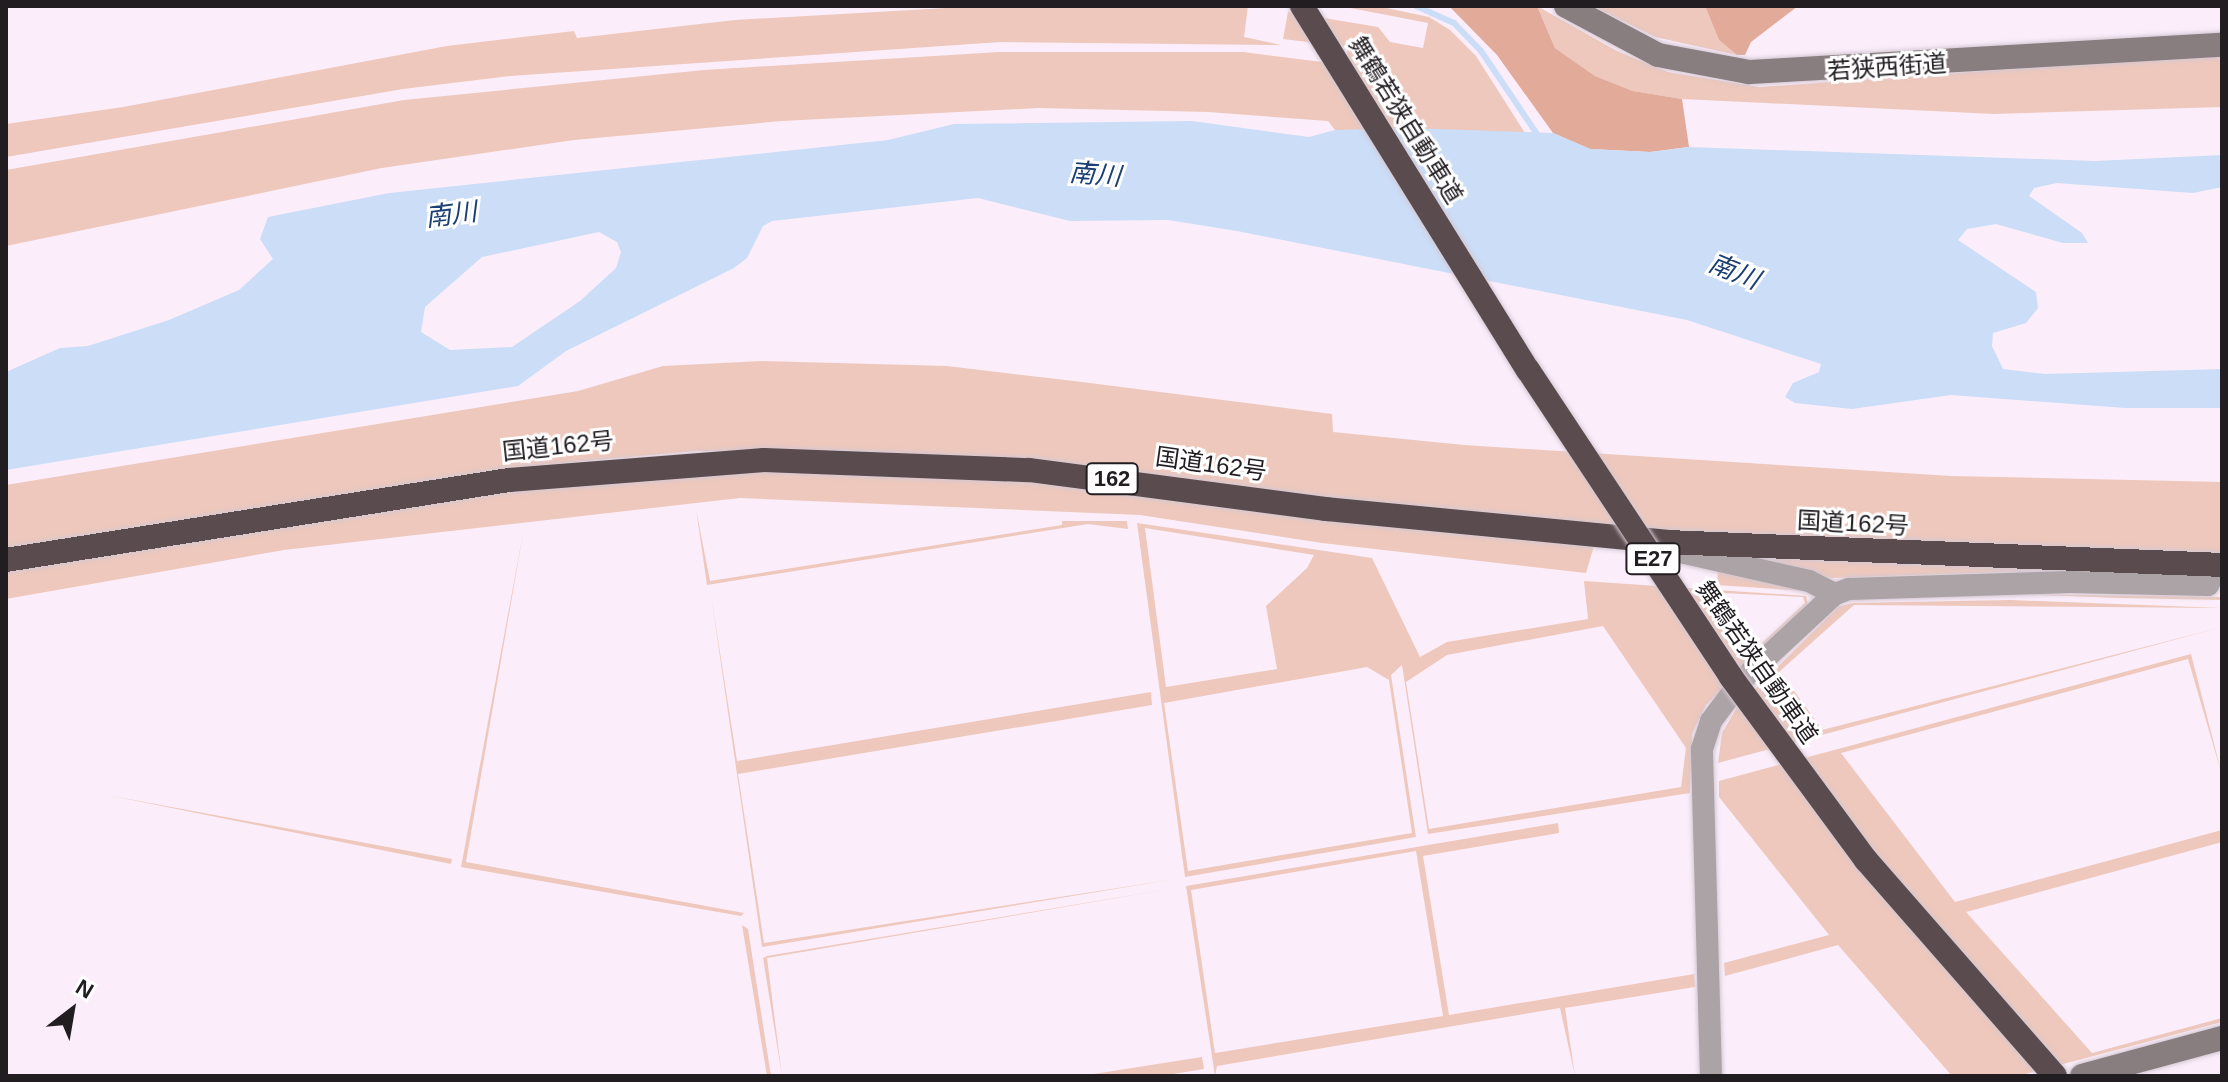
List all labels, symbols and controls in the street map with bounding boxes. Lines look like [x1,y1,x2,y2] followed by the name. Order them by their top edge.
[1343,31,1469,209] street label: 舞鶴若狭自動車道
[1826,48,1948,86] street label: 若狭西街道
[1068,157,1122,193] water label: 南川
[423,196,479,234] water label: 南川
[1704,248,1764,296] water label: 南川
[501,426,615,466] street label: 国道162号
[1154,442,1268,486] street label: 国道162号
[1084,461,1140,497] road number: 162
[1796,506,1910,540] street label: 国道162号
[1625,541,1681,577] road number: E27
[1690,575,1824,749] street label: 舞鶴若狭自動車道
[32,970,112,1050] north arrow
[71,974,98,1004] text: N

